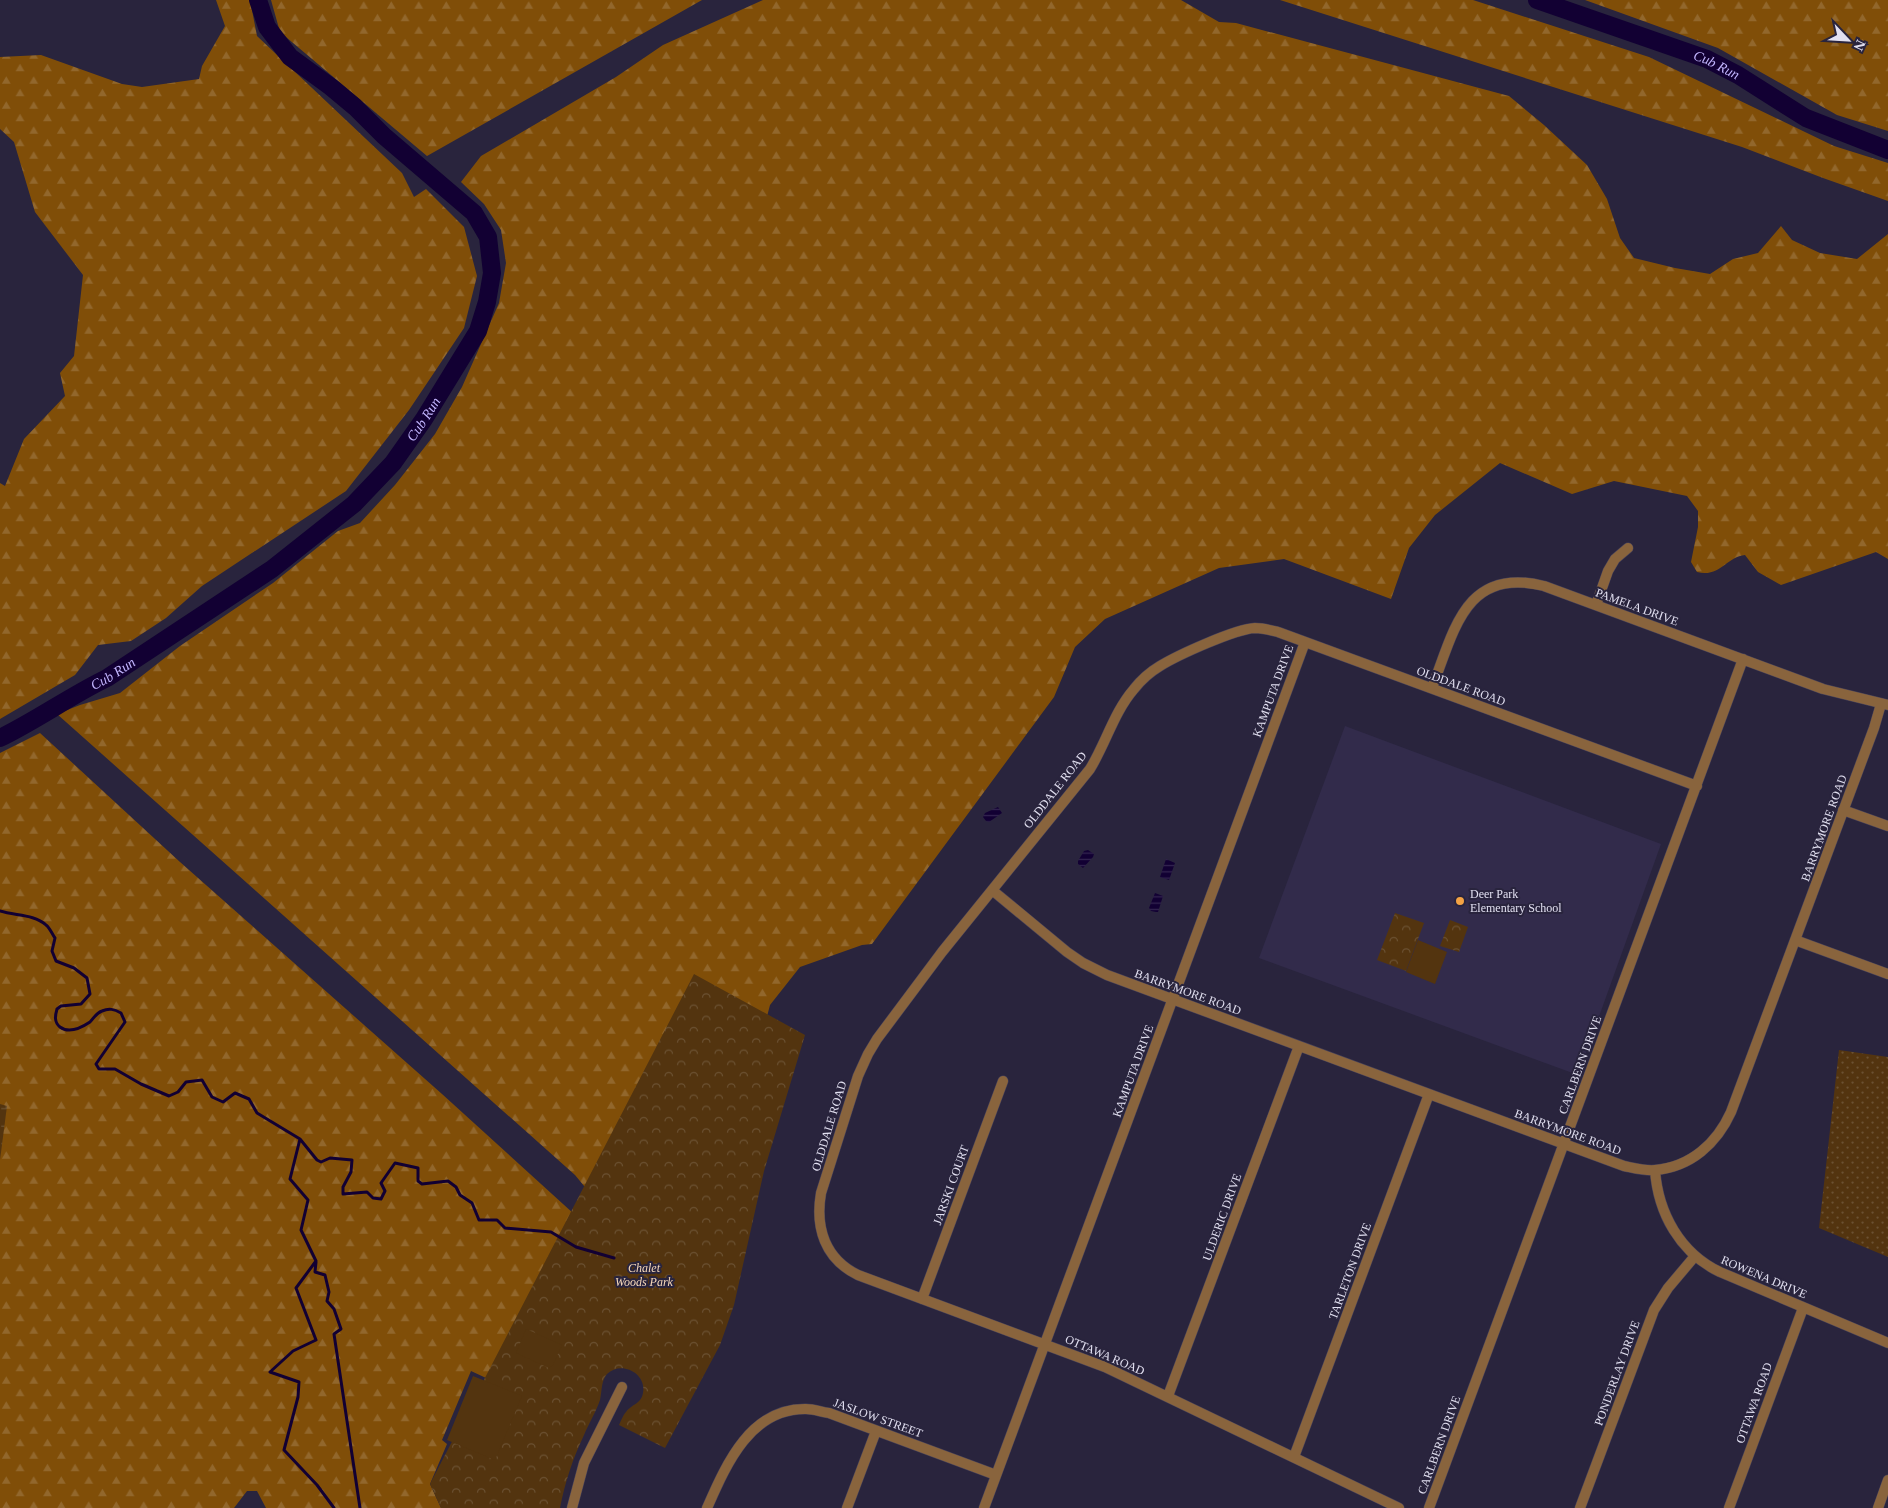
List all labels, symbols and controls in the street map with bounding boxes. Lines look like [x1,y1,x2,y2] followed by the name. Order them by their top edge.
[1823,15,1873,65] north arrow
[1850,38,1868,53] text: N
[1691,48,1742,83] water label: Cub Run
[404,395,443,444] water label: Cub Run
[1594,586,1680,628] street label: PAMELA DRIVE
[1250,643,1296,739] street label: KAMPUTA DRIVE
[88,655,138,693] water label: Cub Run
[1415,663,1508,709] street label: OLDDALE ROAD
[1021,749,1090,831] street label: OLDDALE ROAD
[1798,773,1850,883] street label: BARRYMORE ROAD
[1470,887,1562,915] place label: Deer Park Elementary School
[1454,895,1466,907] marker: Deer Park Elementary School
[1133,966,1243,1018] street label: BARRYMORE ROAD
[1556,1014,1604,1116] street label: CARLBERN DRIVE
[1110,1023,1156,1119] street label: KAMPUTA DRIVE
[809,1079,849,1173] street label: OLDDALE ROAD
[1513,1106,1623,1158] street label: BARRYMORE ROAD
[930,1143,972,1227] street label: JARSKI COURT
[1200,1172,1244,1262] street label: ULDERIC DRIVE
[1326,1221,1374,1321] street label: TARLETON DRIVE
[1719,1253,1809,1301] street label: ROWENA DRIVE
[615,1261,674,1289] park label: Chalet Woods Park
[1591,1319,1643,1427] street label: PONDERLAY DRIVE
[1063,1332,1147,1378] street label: OTTAWA ROAD
[1733,1360,1775,1445] street label: OTTAWA ROAD
[1415,1394,1463,1496] street label: CARLBERN DRIVE
[831,1395,925,1441] street label: JASLOW STREET

